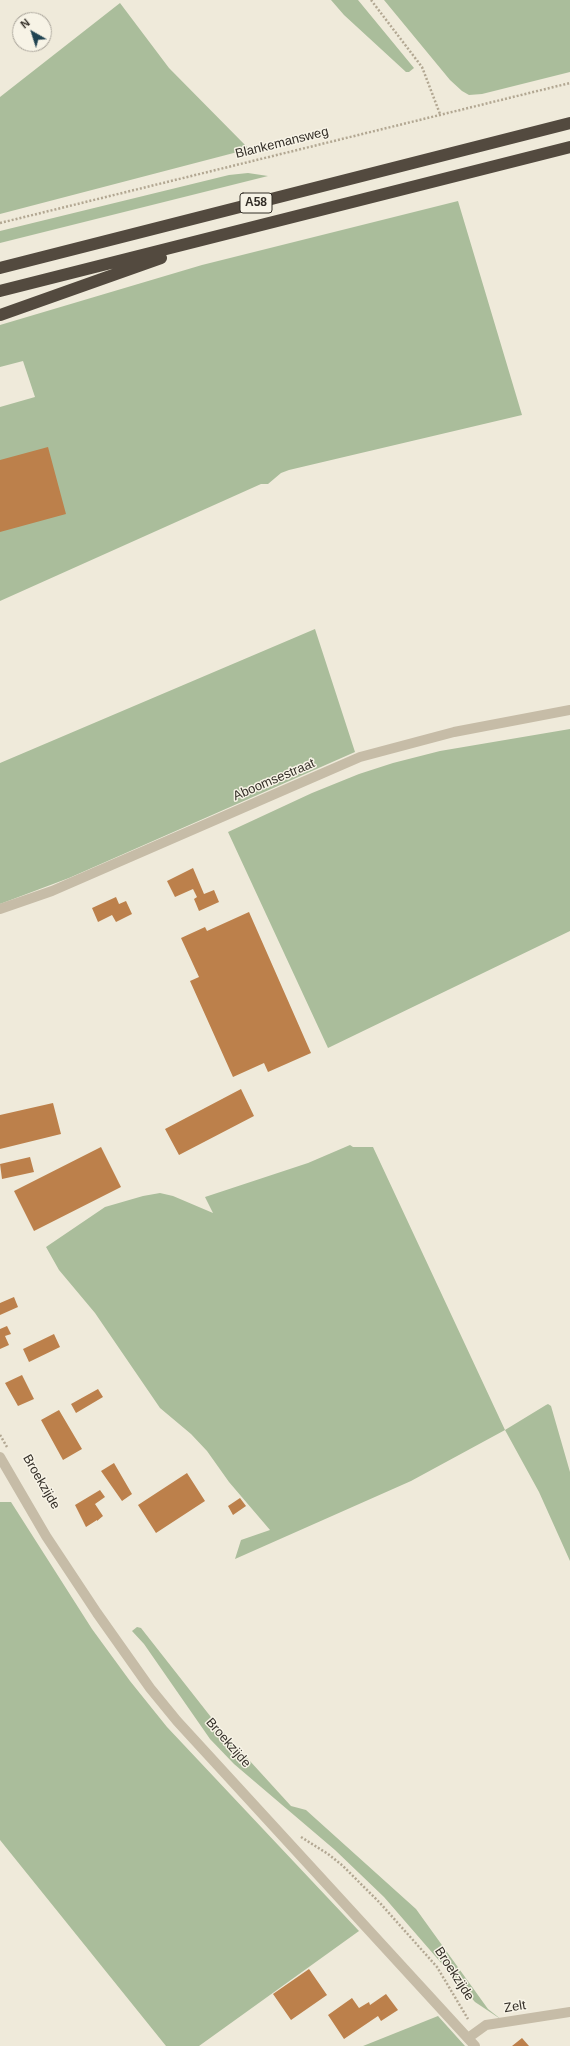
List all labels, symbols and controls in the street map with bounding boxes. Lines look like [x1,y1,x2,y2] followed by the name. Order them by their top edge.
[12,12,52,52] north arrow
[18,16,32,31] text: N
[234,124,330,162] street label: Blankemansweg
[240,193,272,213] road number: A58
[231,756,317,804] street label: Aboomsestraat
[19,1452,63,1512] street label: Broekzijde
[202,1715,254,1771] street label: Broekzijde
[431,1944,477,2004] street label: Broekzijde
[503,1998,527,2016] street label: Zelt

